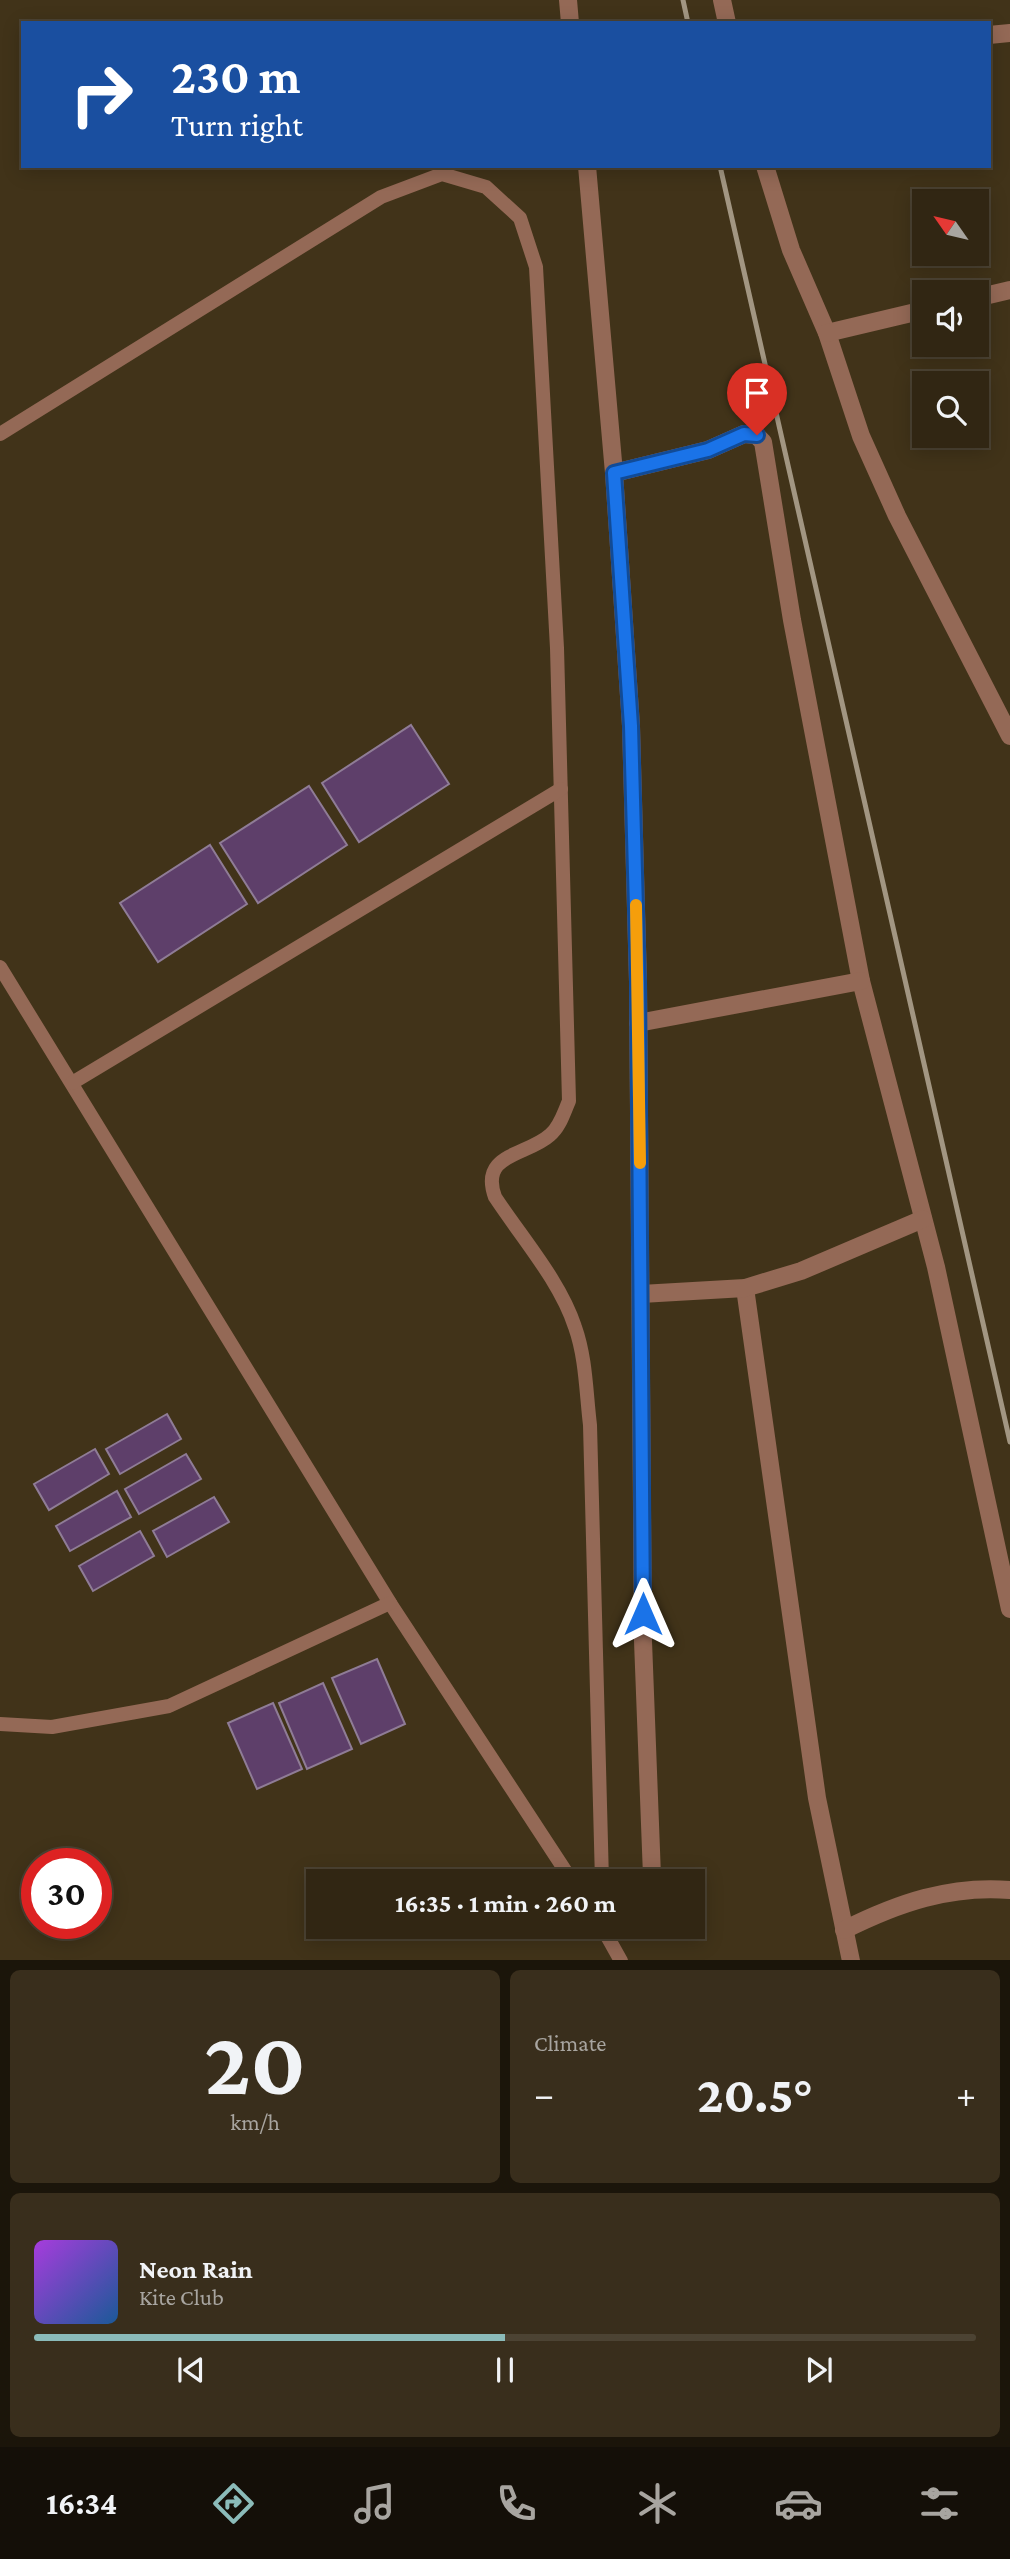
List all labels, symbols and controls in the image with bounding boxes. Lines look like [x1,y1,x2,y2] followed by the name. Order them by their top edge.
[56,49,147,140] icon: right
[171,49,301,104] text: 230 m
[171,107,303,143] text: Turn right
[912,189,989,266] north arrow
[912,189,989,448] map controls
[912,280,989,357] button: sound
[727,363,787,435] pin
[912,371,989,448] button: search
[738,374,776,412] icon: arrive
[606,1577,680,1651] position arrow
[21,1848,112,1939] speed limit sign: 30
[395,1889,616,1918] text: 16:35 · 1 min · 260 m
[204,2012,306,2114] text: 20
[534,2030,606,2056] text: Climate
[697,2065,813,2123] text: 20.5°
[534,2073,554,2115] text: −
[956,2073,976,2115] text: +
[230,2109,280,2135] text: km/h
[139,2255,253,2284] text: Neon Rain
[139,2284,224,2310] text: Kite Club
[172,2351,210,2389] icon: previous
[486,2351,524,2389] icon: pause
[800,2351,838,2389] icon: next
[209,2479,258,2528] icon: directions
[350,2479,399,2528] icon: music
[492,2479,541,2528] icon: phone
[633,2479,682,2528] icon: climate
[774,2479,823,2528] icon: car
[915,2479,964,2528] icon: filters
[46,2485,117,2521] text: 16:34

